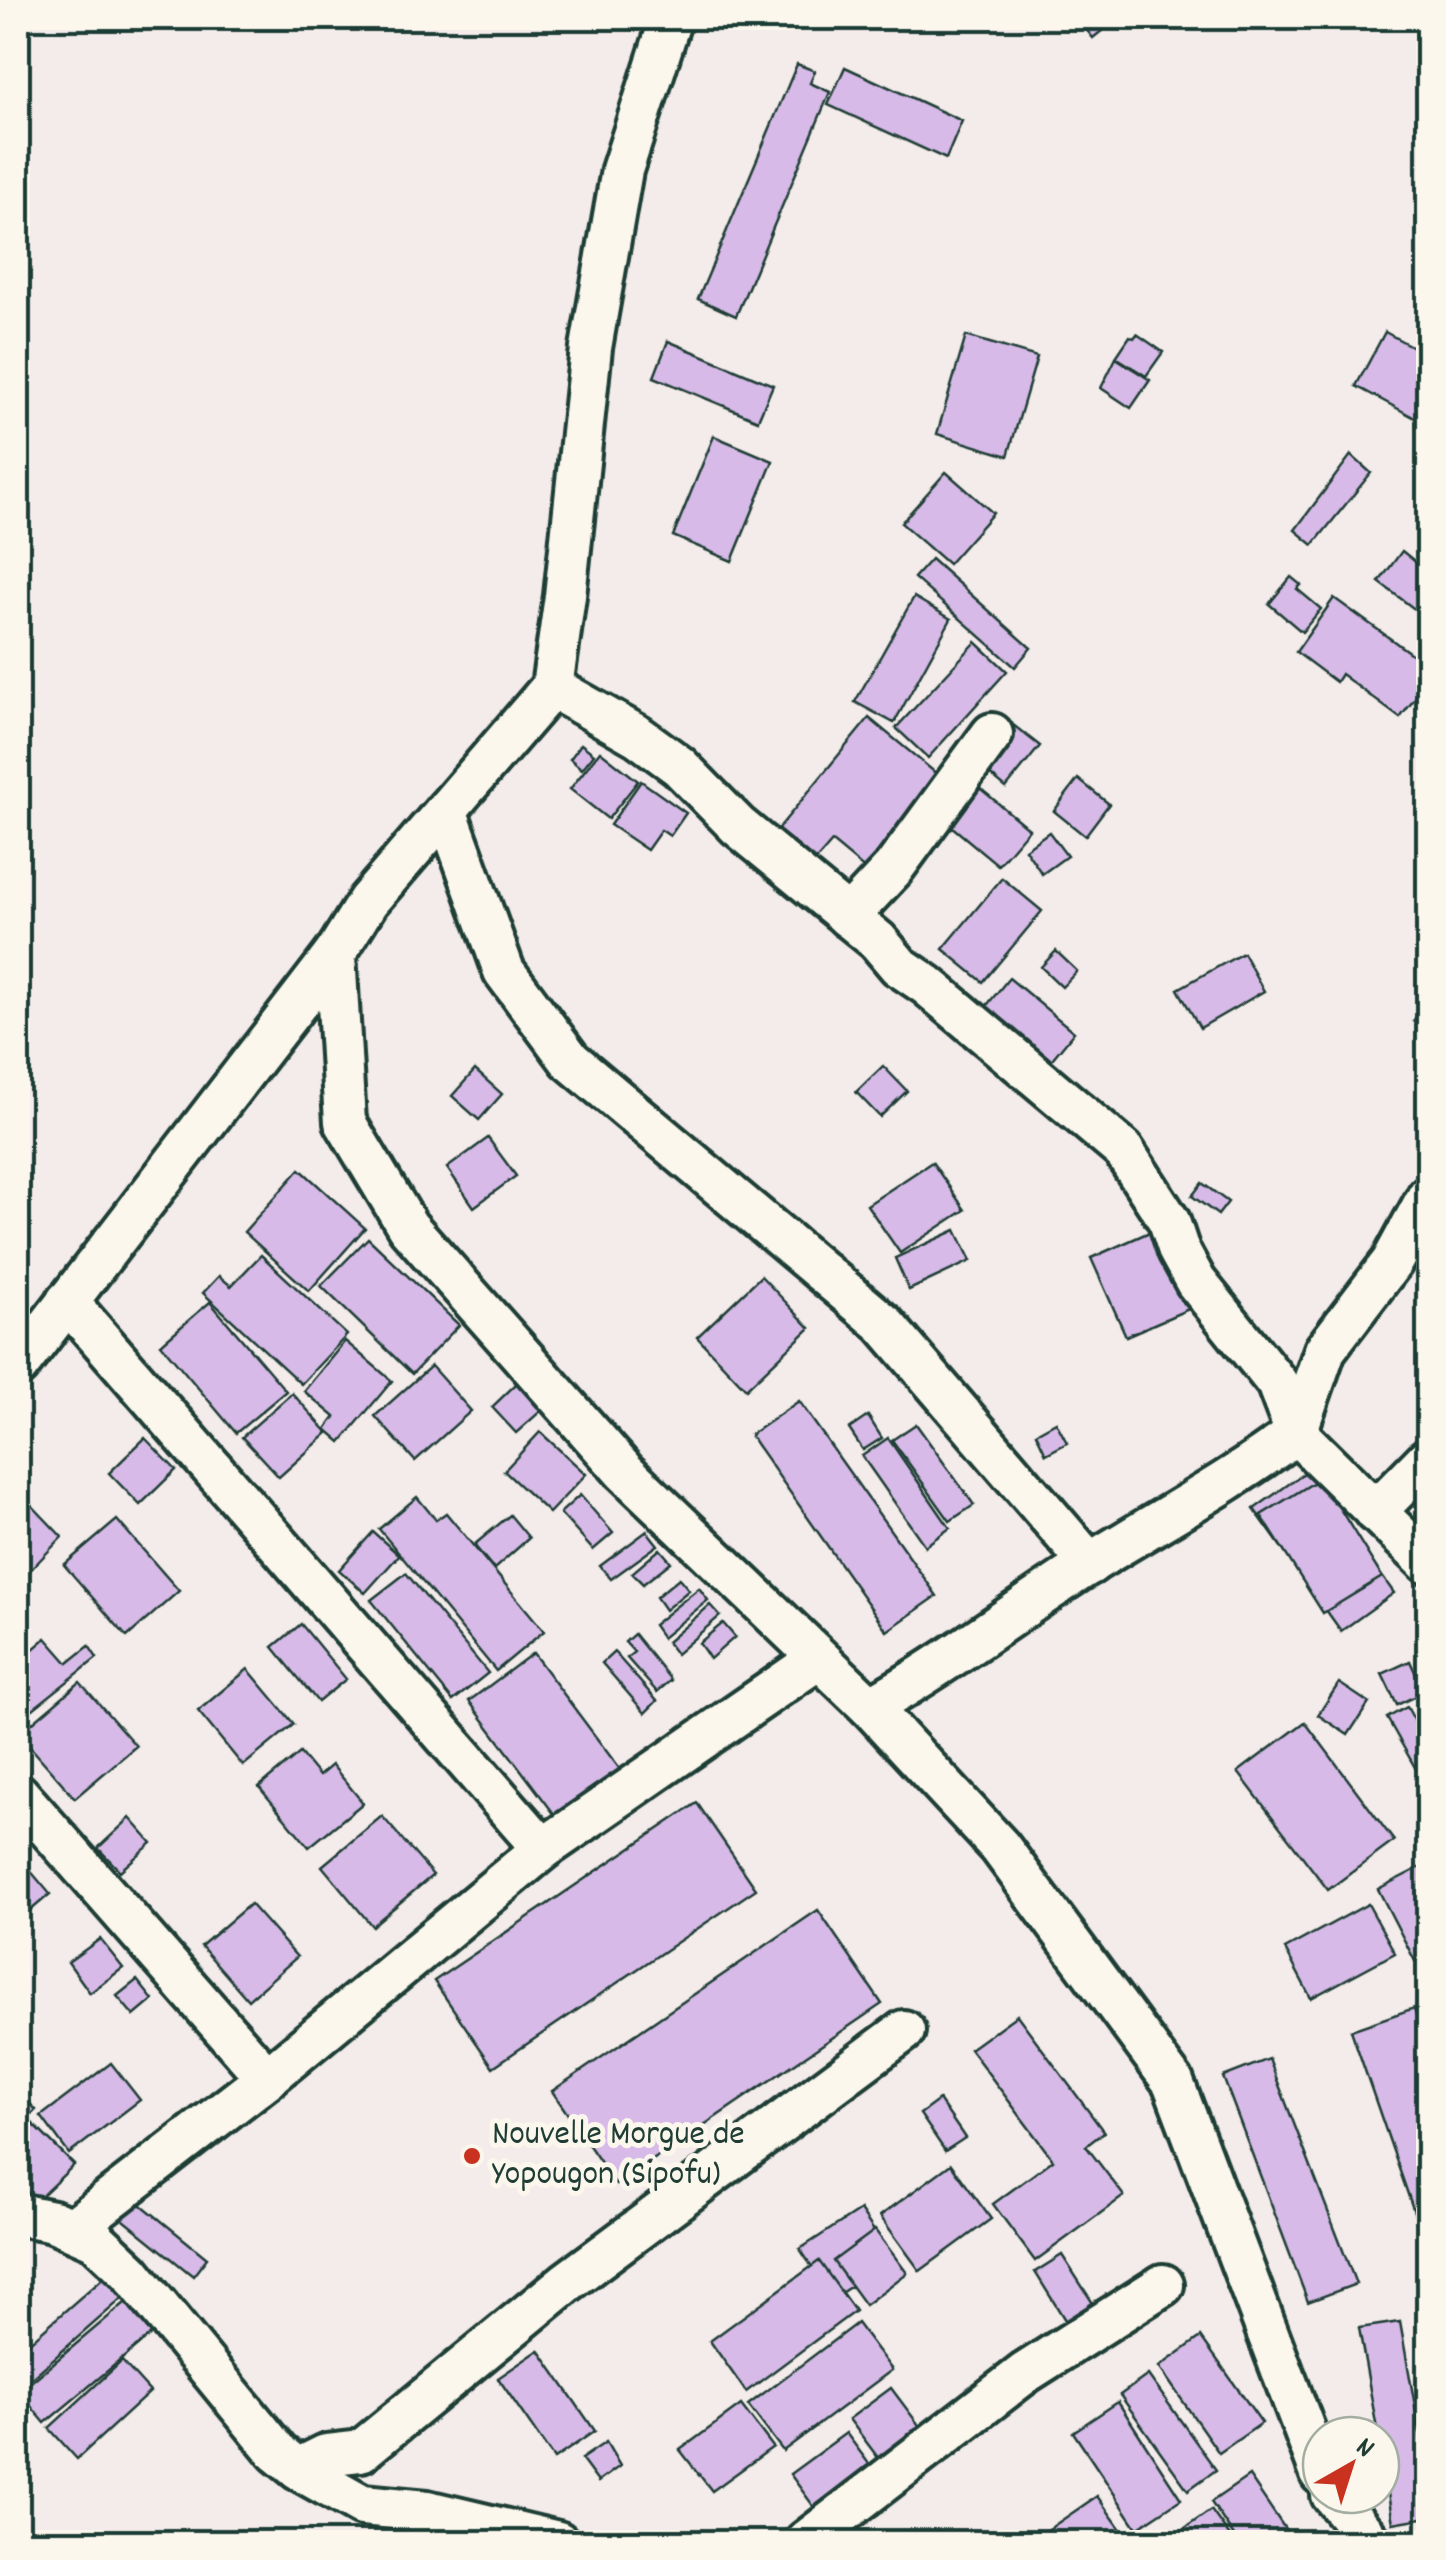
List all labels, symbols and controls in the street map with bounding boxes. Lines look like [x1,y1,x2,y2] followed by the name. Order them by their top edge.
[492,2111,745,2201] place label: Nouvelle Morgue de Yopougon (Sipofu)
[461,2145,483,2167] marker: Nouvelle Morgue de Yopougon (Sipofu)
[1301,2415,1401,2515] north arrow
[1346,2430,1382,2469] text: N

